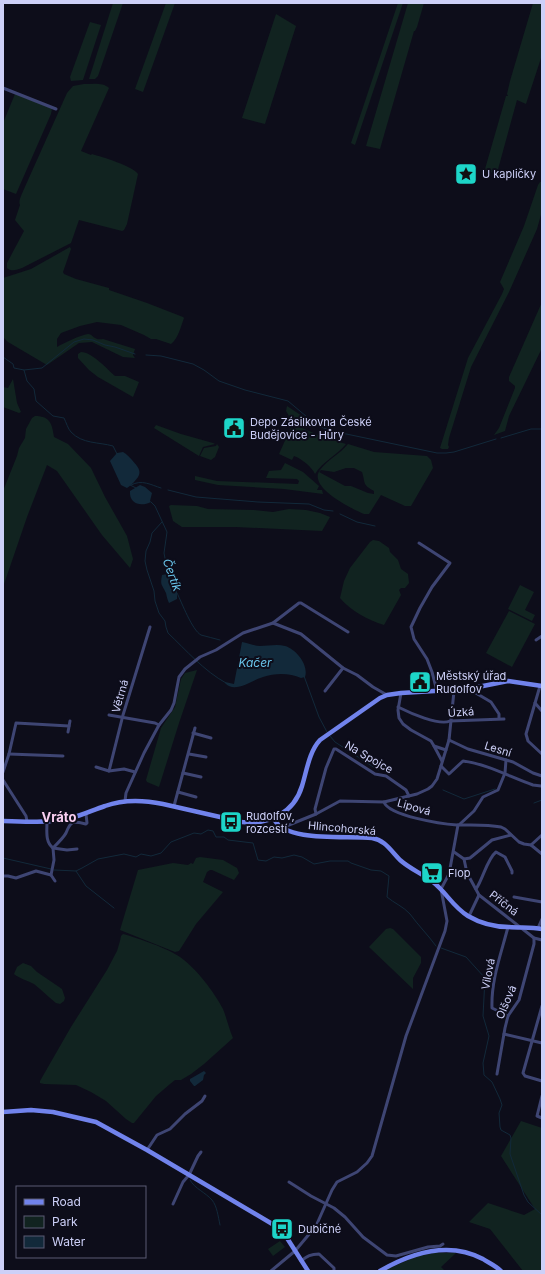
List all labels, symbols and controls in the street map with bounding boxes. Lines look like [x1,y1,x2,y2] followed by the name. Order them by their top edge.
[453,161,479,187] place icon: U kapličky
[482,167,536,181] place label: U kapličky
[221,415,247,441] public building icon: Depo Zásilkovna České Budějovice - Hůry
[250,415,372,442] place label: Depo Zásilkovna České Budějovice - Hůry
[160,556,185,594] water label: Čertík
[238,655,272,670] water label: Kačer
[407,669,433,695] public building icon: Městský úřad Rudolfov
[436,669,506,696] place label: Městský úřad Rudolfov
[109,678,131,714] street label: Větrná
[447,704,475,720] street label: Úzká
[342,738,396,776] street label: Na Spojce
[483,738,514,760] street label: Lesní
[396,796,432,818] street label: Lipová
[42,809,77,825] district label: Vráto
[218,809,244,835] bus stop icon: Rudolfov, rozcestí
[246,809,295,836] place label: Rudolfov, rozcestí
[307,818,377,838] street label: Hlincohorská
[419,860,445,886] supermarket icon: Flop
[448,866,471,880] place label: Flop
[487,887,521,919] street label: Příčná
[478,957,498,991] street label: Vilová
[493,983,519,1021] street label: Olšová
[16,1186,146,1258] legend
[52,1194,81,1209] text: Road
[52,1214,78,1229] text: Park
[269,1216,295,1242] bus stop icon: Dubičné
[298,1222,341,1236] place label: Dubičné
[52,1234,86,1249] text: Water

